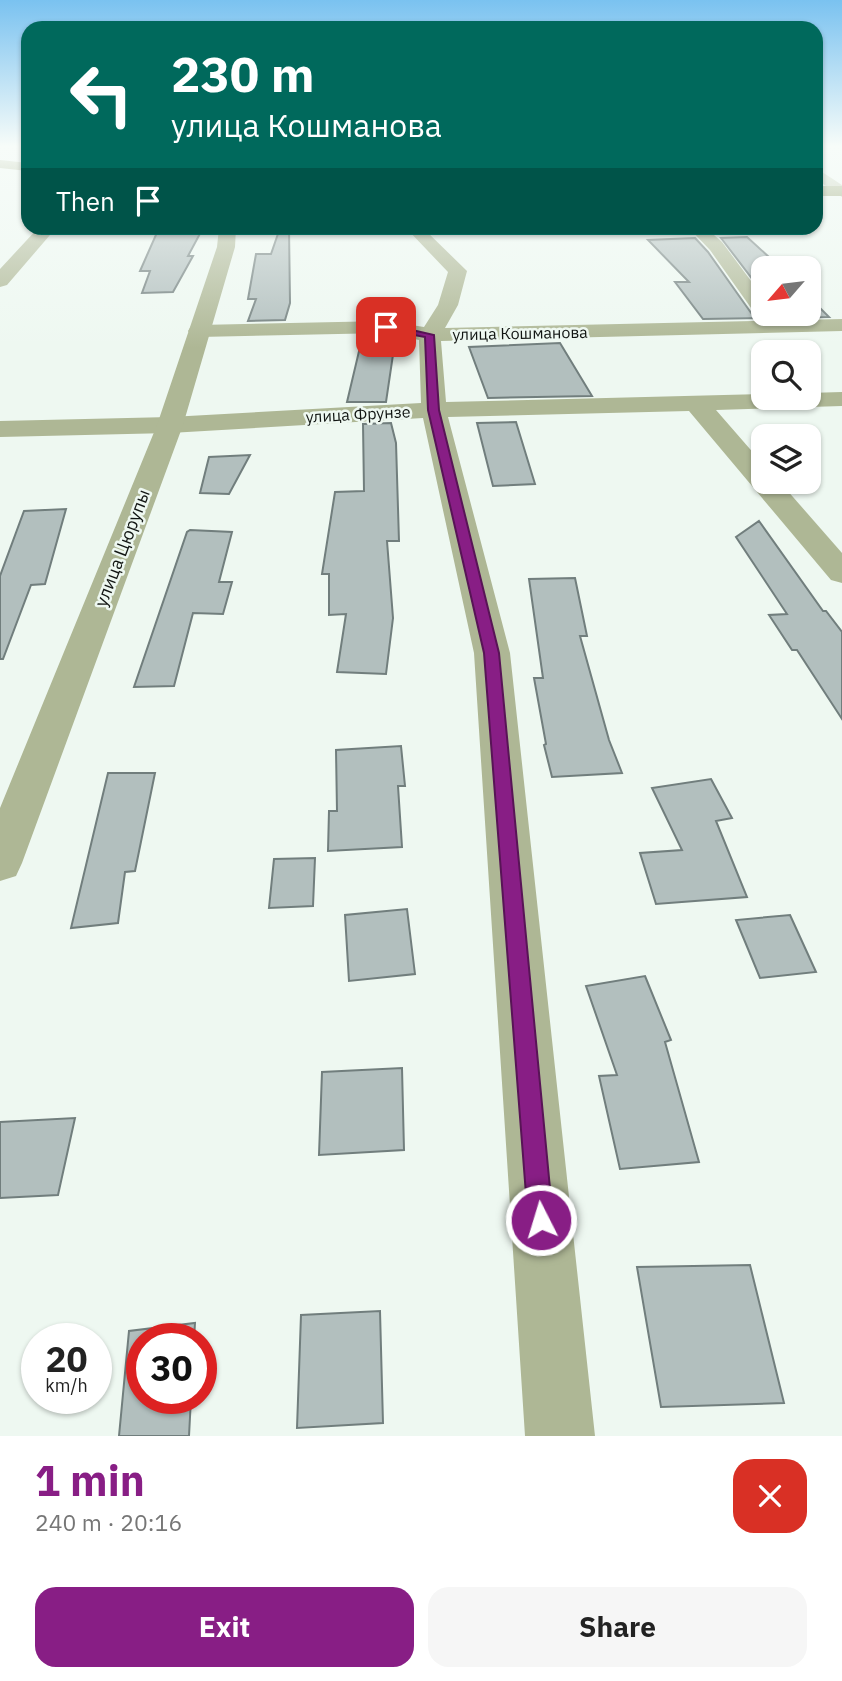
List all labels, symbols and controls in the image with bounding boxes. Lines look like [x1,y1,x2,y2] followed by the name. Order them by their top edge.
[171,42,315,105] text: 230 m
[56,49,147,140] icon: left
[171,104,442,146] text: улица Кошманова
[129,182,167,220] icon: arrive
[56,184,115,218] text: Then
[751,256,821,326] north arrow
[751,256,821,494] map controls
[356,297,416,357] pin
[367,308,405,346] icon: arrive
[452,322,588,344] street label: улица Кошманова
[751,340,821,410] button: search
[305,401,411,427] street label: улица Фрунзе
[751,424,821,494] button: layers
[89,486,155,610] street label: улица Цюрупы
[504,1183,578,1257] position arrow
[126,1323,217,1414] speed limit sign: 30
[45,1336,88,1382] text: 20
[45,1374,88,1397] text: km/h
[35,1453,145,1508] text: 1 min
[733,1459,807,1533] button: close
[35,1507,182,1537] text: 240 m · 20:16
[35,1587,414,1667] button: Exit
[428,1587,807,1667] button: Share

